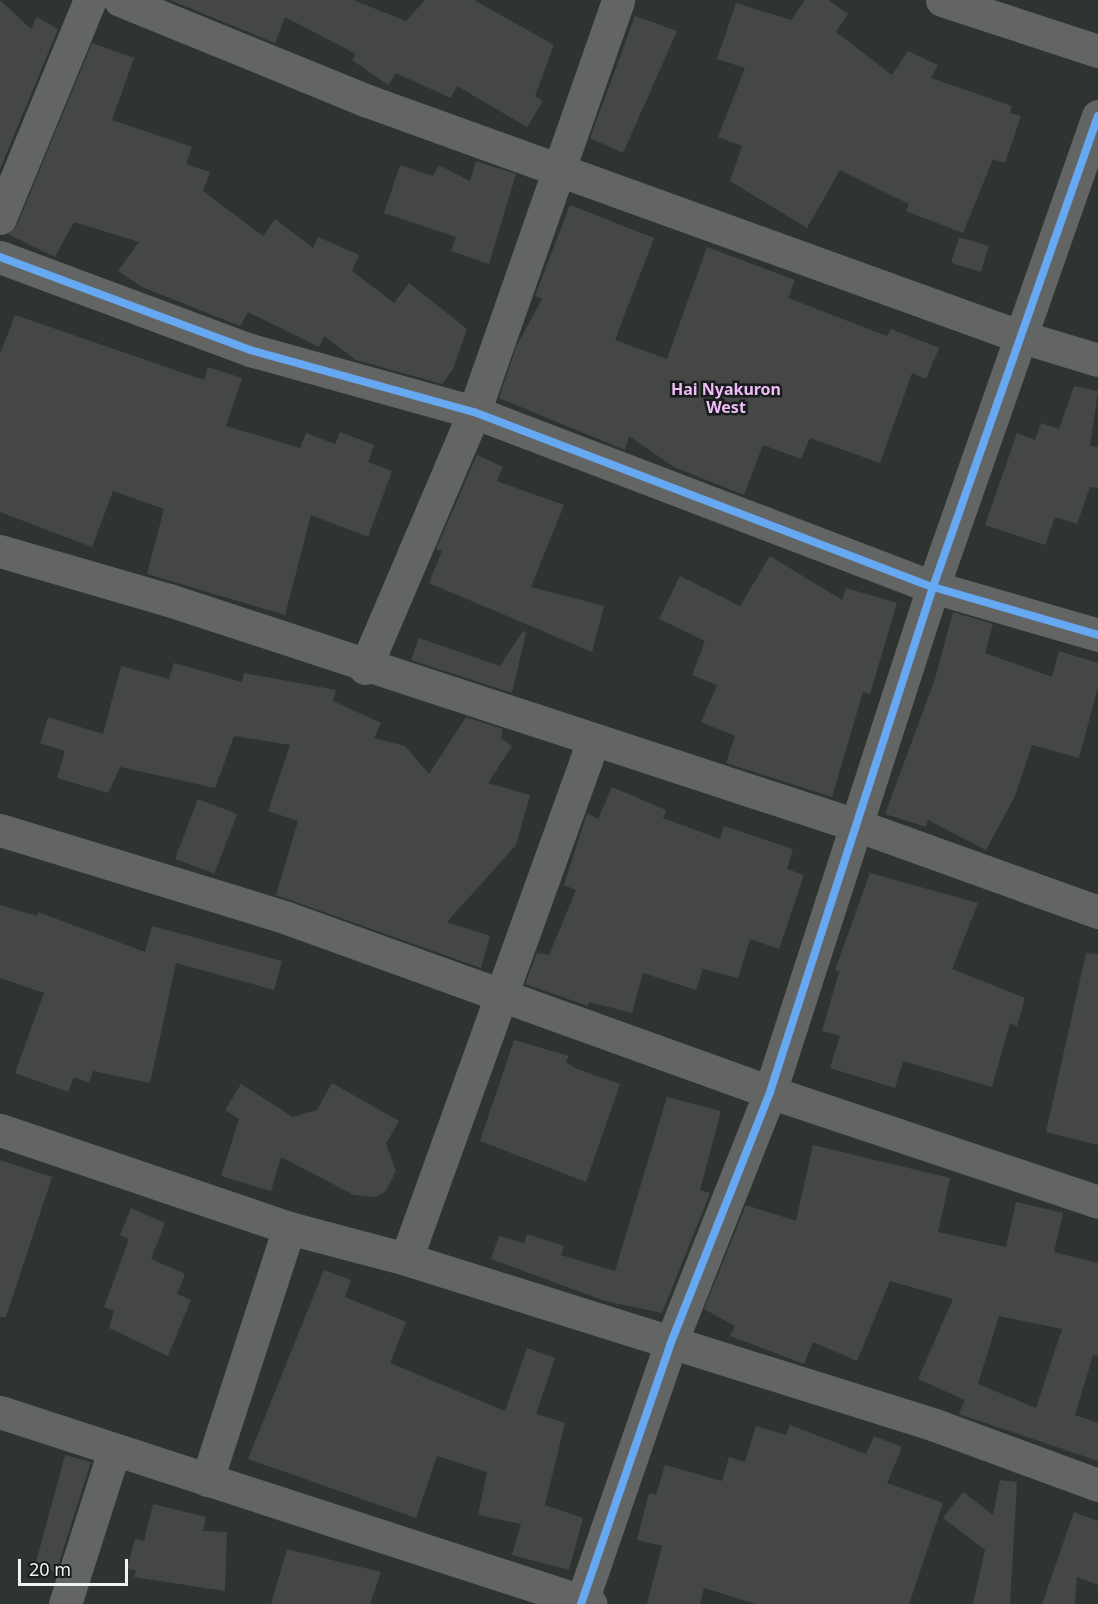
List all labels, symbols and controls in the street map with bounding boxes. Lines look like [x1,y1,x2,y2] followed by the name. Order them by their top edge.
[671,379,781,417] district label: Hai Nyakuron West
[21,1547,130,1585] scale bar
[29,1557,71,1581] text: 20 m

